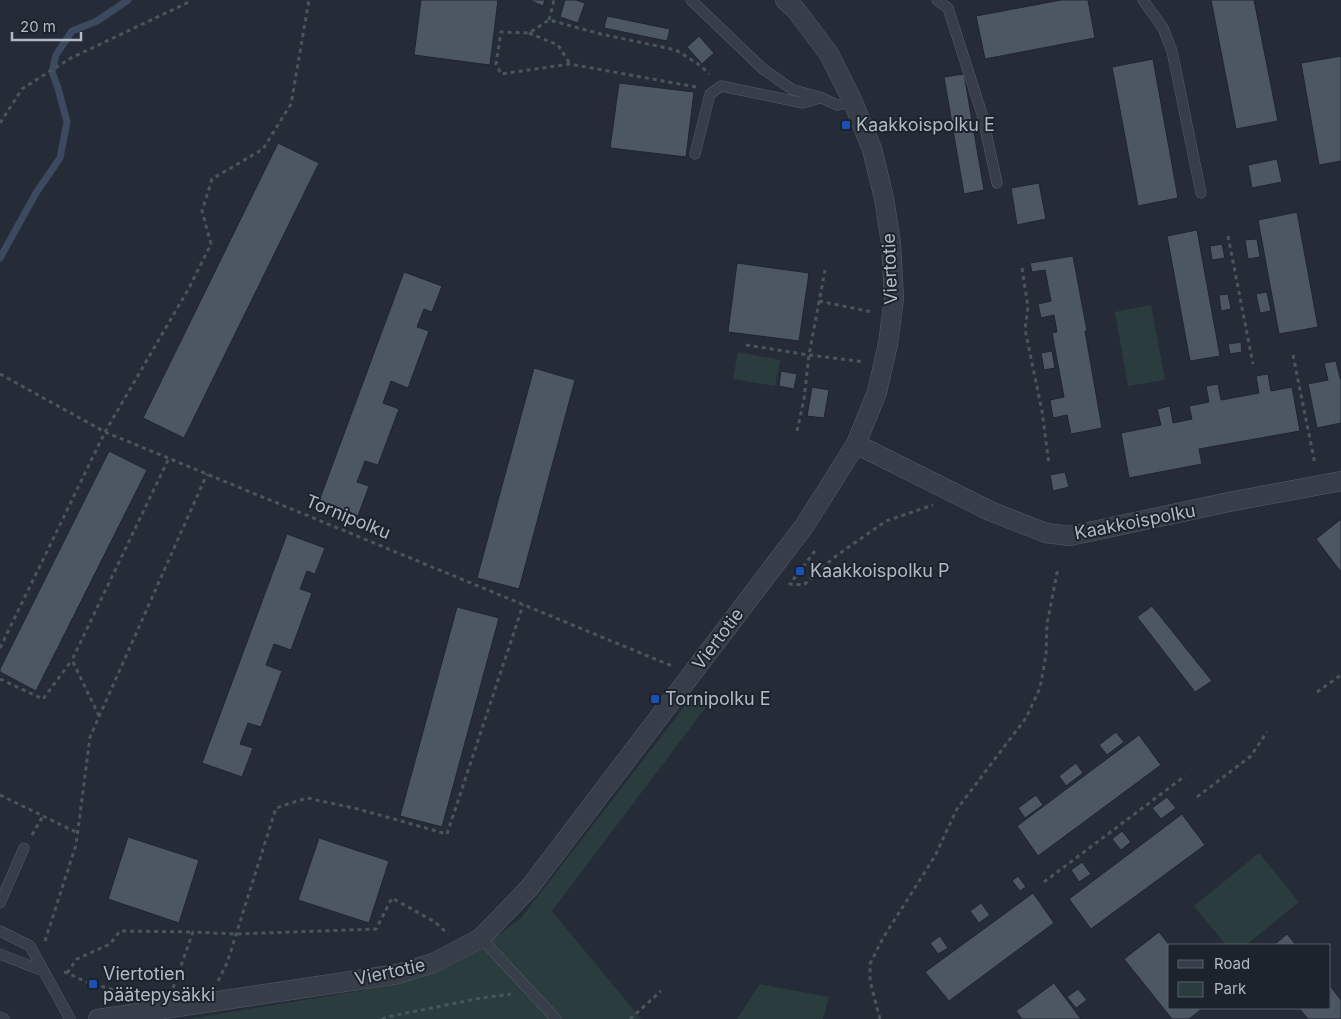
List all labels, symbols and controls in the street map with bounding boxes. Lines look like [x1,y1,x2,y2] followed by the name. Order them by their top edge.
[12,10,81,42] scale bar
[20,17,56,36] text: 20 m
[856,114,995,135] place label: Kaakkoispolku E
[840,119,852,131] marker: Kaakkoispolku E
[878,233,901,305] street label: Viertotie
[303,490,394,543] street label: Tornipolku
[1073,499,1197,544] street label: Kaakkoispolku
[810,560,950,581] place label: Kaakkoispolku P
[794,565,806,577] marker: Kaakkoispolku P
[688,604,748,674] street label: Viertotie
[665,688,771,709] place label: Tornipolku E
[649,693,661,705] marker: Tornipolku E
[1168,944,1331,1009] legend
[353,954,427,989] street label: Viertotie
[1214,954,1250,973] text: Road
[103,963,215,1005] place label: Viertotien päätepysäkki
[87,978,99,990] marker: Viertotien päätepysäkki
[1214,979,1247,998] text: Park

